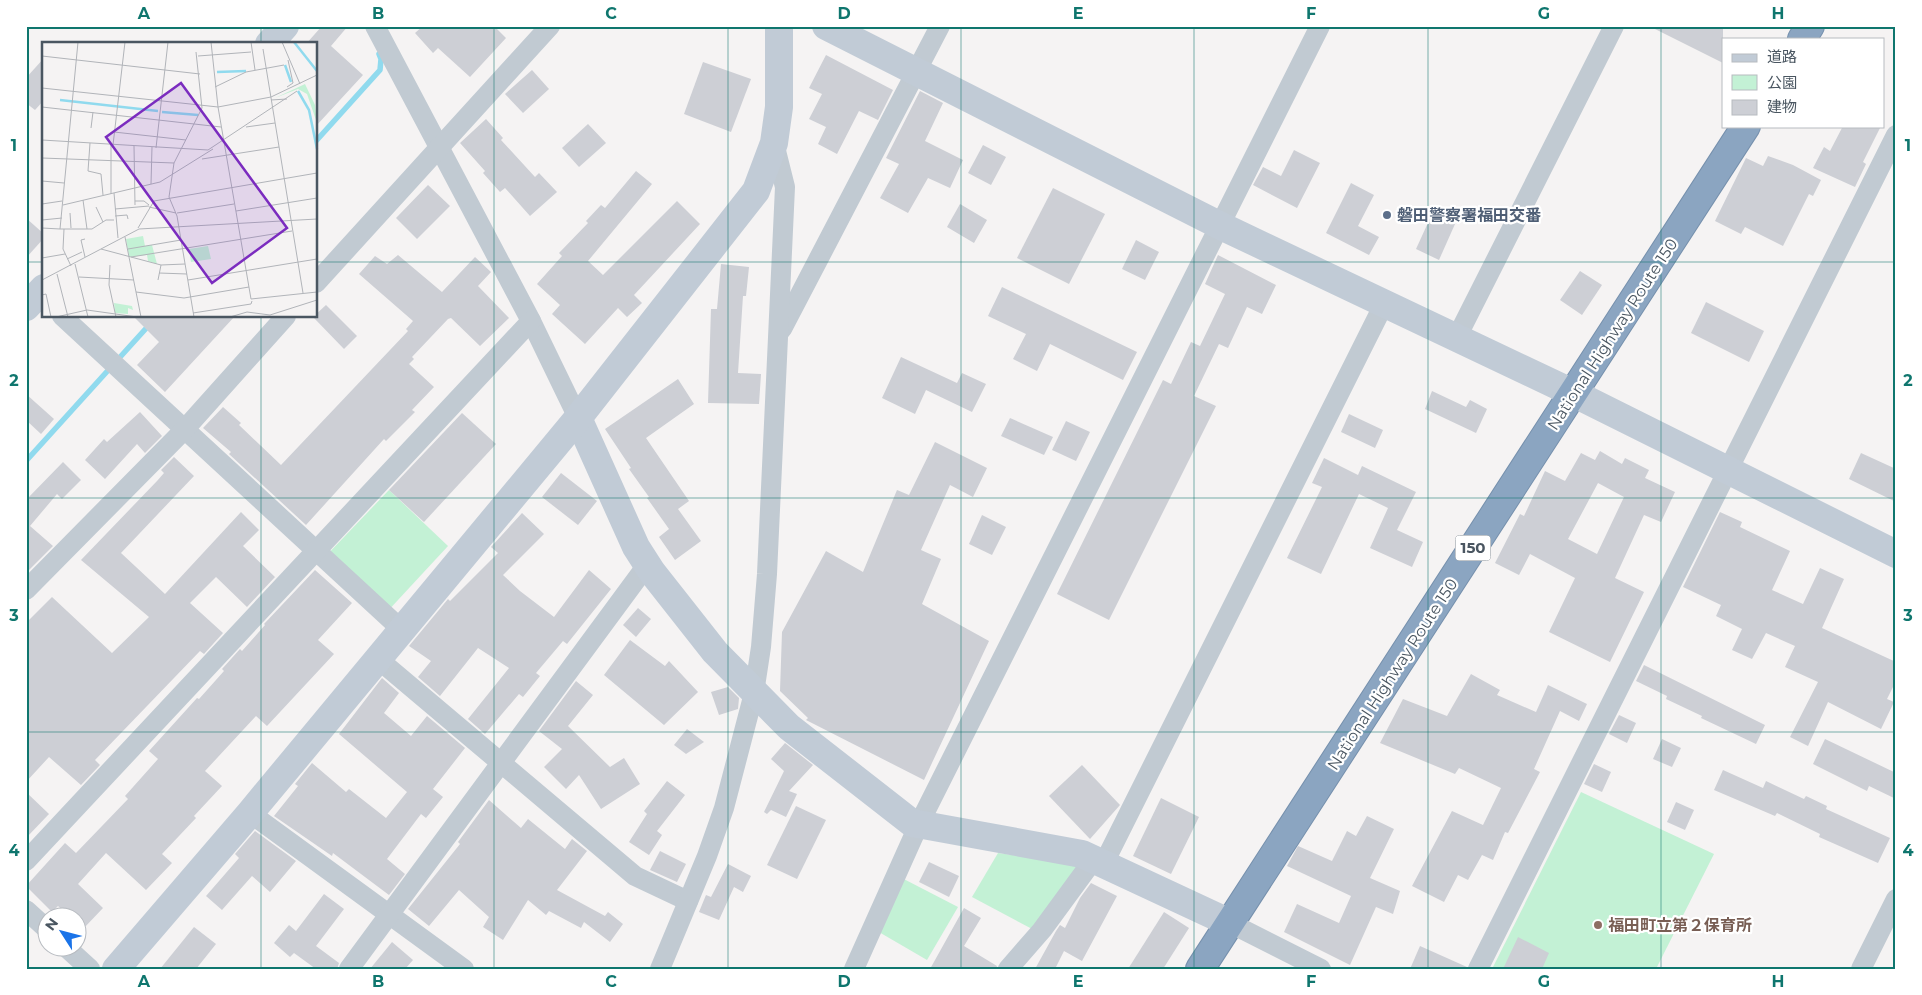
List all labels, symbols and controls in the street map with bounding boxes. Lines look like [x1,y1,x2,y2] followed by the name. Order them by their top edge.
[137,4,151,23] text: A
[372,4,384,23] text: B
[605,4,617,23] text: C
[837,4,851,23] text: D
[1073,4,1083,23] text: E
[1306,4,1316,23] text: F
[1538,4,1550,23] text: G
[1772,4,1784,23] text: H
[1722,38,1884,128] legend
[42,42,318,318] inset map
[1767,47,1797,66] text: 道路
[1767,73,1797,92] text: 公園
[1767,97,1797,116] text: 建物
[11,136,17,155] text: 1
[1905,136,1911,155] text: 1
[1397,206,1541,225] place label: 磐田警察署福田交番
[1381,209,1393,221] marker: 磐田警察署福田交番
[1543,235,1682,434] street label: National Highway Route 150
[9,371,19,390] text: 2
[1903,371,1913,390] text: 2
[1456,536,1490,560] road number: 150
[1323,575,1462,774] street label: National Highway Route 150
[8,606,19,625] text: 3
[1902,606,1913,625] text: 3
[8,841,20,860] text: 4
[1902,841,1914,860] text: 4
[38,908,88,958] north arrow
[41,914,62,934] text: N
[1608,916,1752,935] place label: 福田町立第２保育所
[1592,919,1604,931] marker: 福田町立第２保育所
[137,972,151,991] text: A
[372,972,384,991] text: B
[605,972,617,991] text: C
[837,972,851,991] text: D
[1073,972,1083,991] text: E
[1306,972,1316,991] text: F
[1538,972,1550,991] text: G
[1772,972,1784,991] text: H

